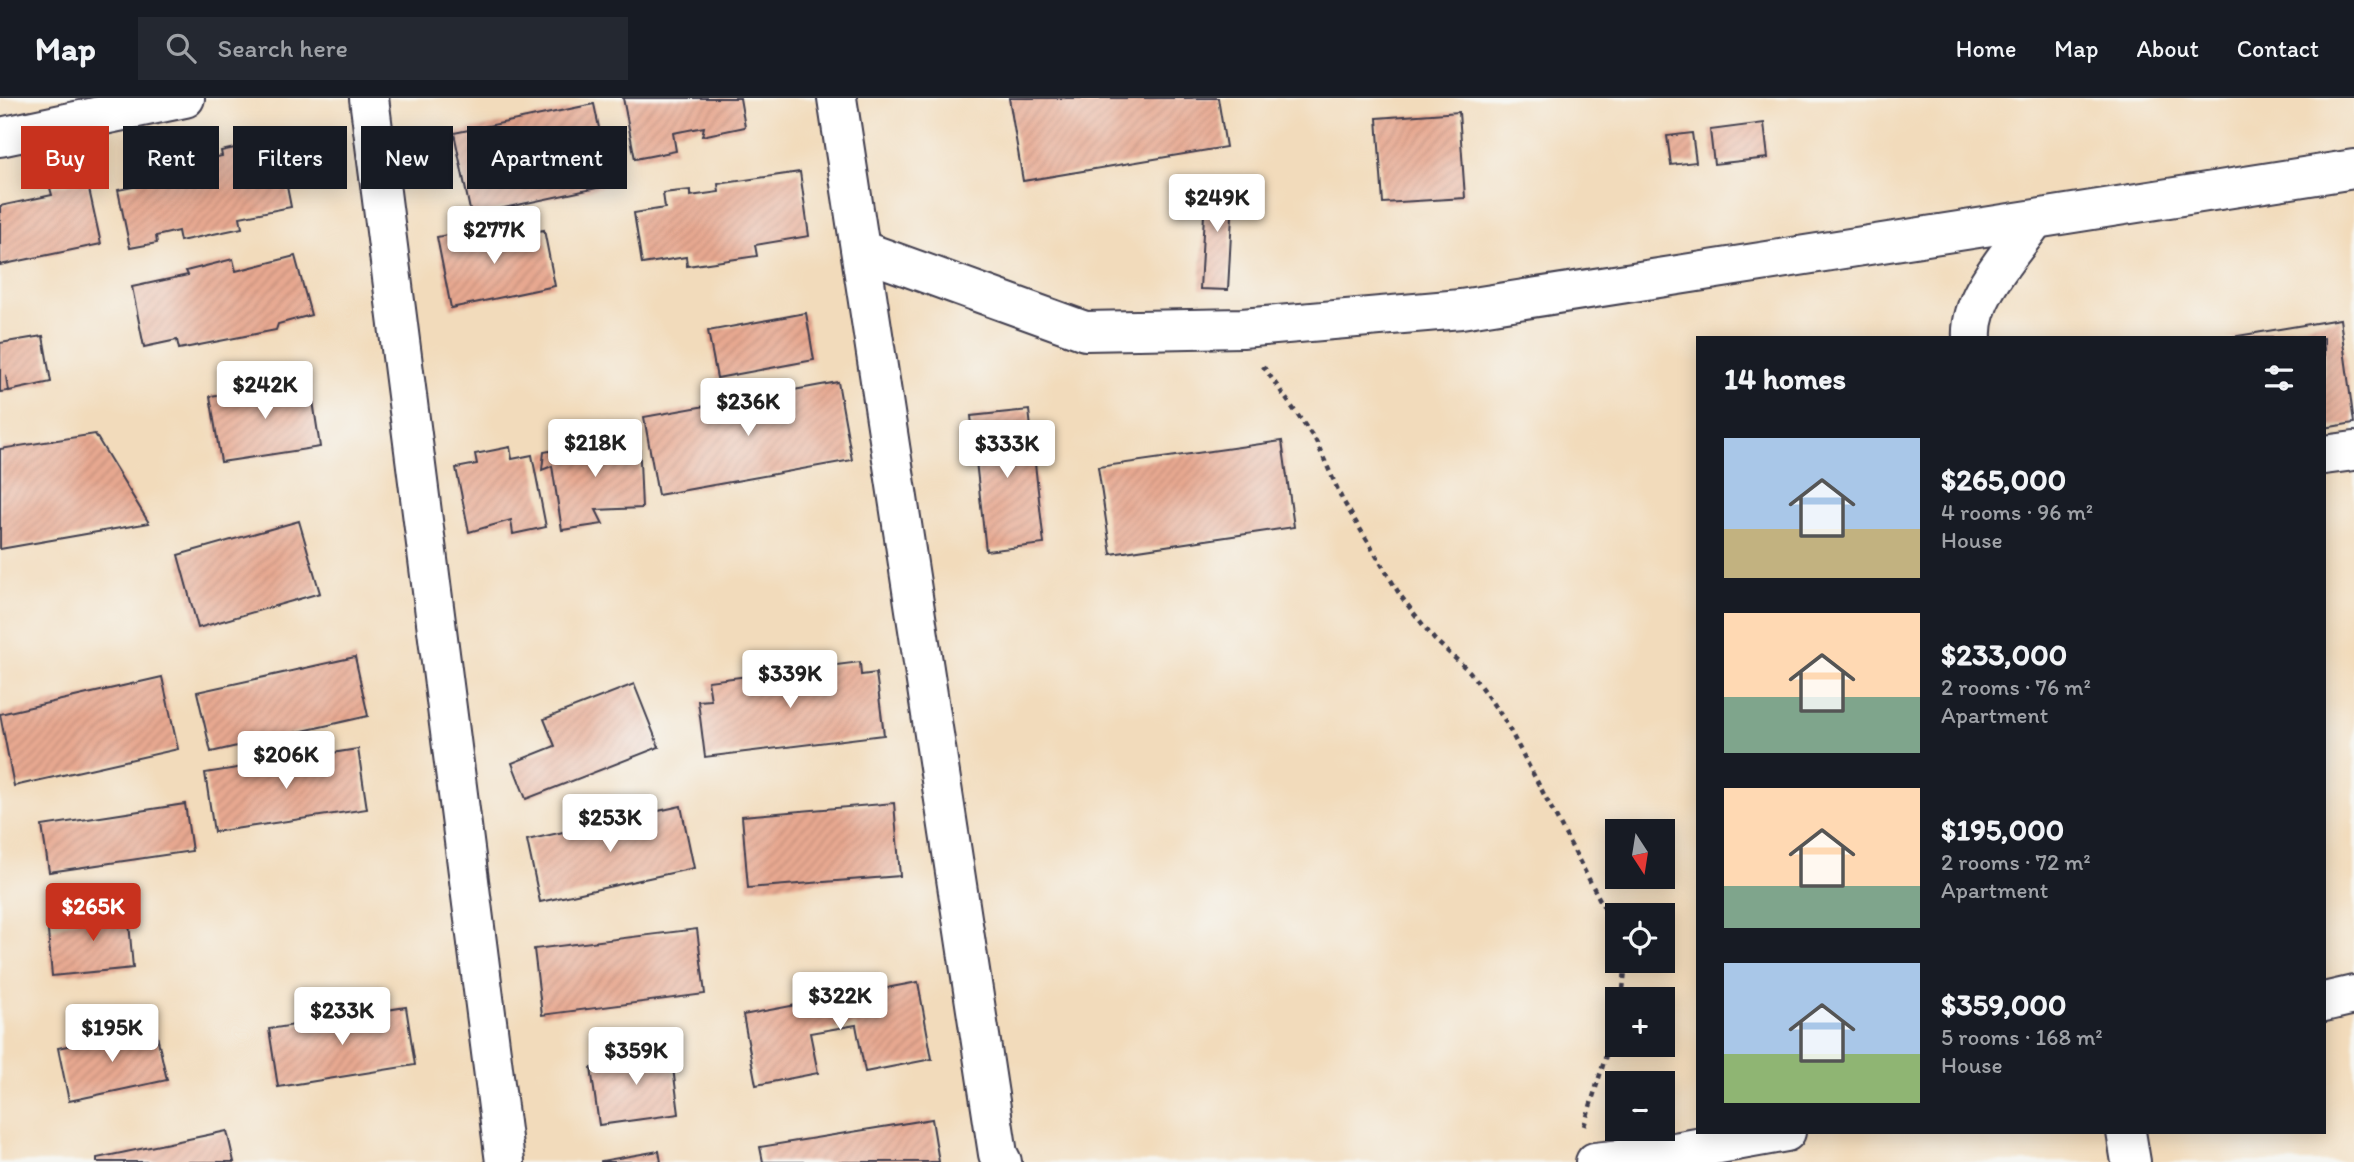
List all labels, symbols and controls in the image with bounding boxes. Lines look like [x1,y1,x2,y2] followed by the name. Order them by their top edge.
[138,17,628,80] search box
[35,29,96,68] text: Map
[162,29,200,67] icon: search
[218,32,348,64] text: Search here
[1956,34,2016,63] text: Home
[2054,34,2098,63] text: Map
[2136,34,2199,63] text: About
[2237,34,2319,63] text: Contact
[21,126,109,189] chip: Buy
[123,126,219,189] chip: Rent
[233,126,347,189] chip: Filters
[361,126,453,189] chip: New
[467,126,627,189] chip: Apartment
[1168,174,1266,234] pin: $249K
[1185,183,1249,211] text: $249K
[445,206,543,266] pin: $277K
[463,215,525,243] text: $277K
[2260,359,2298,397] icon: filters
[1724,360,1846,397] text: 14 homes
[216,362,314,421] pin: $242K
[233,370,297,398] text: $242K
[699,378,797,438] pin: $236K
[716,387,780,415] text: $236K
[546,420,644,479] pin: $218K
[958,420,1056,480] pin: $333K
[564,428,626,456] text: $218K
[975,429,1039,457] text: $333K
[1941,461,2066,498] text: $265,000
[1780,466,1864,550] icon: home
[1941,498,2093,526] text: 4 rooms · 96 m²
[1941,526,2003,554] text: House
[1941,636,2067,673] text: $233,000
[1780,641,1864,725] icon: home
[741,650,839,710] pin: $339K
[758,659,822,687] text: $339K
[1941,673,2091,701] text: 2 rooms · 76 m²
[1941,701,2048,729] text: Apartment
[237,732,335,791] pin: $206K
[254,740,318,768] text: $206K
[561,794,659,854] pin: $253K
[578,803,642,831] text: $253K
[1941,811,2064,848] text: $195,000
[1780,816,1864,900] icon: home
[1605,819,1675,889] north arrow
[1605,819,1675,1141] map controls
[1941,848,2091,876] text: 2 rooms · 72 m²
[1941,876,2048,904] text: Apartment
[44,884,142,943] pin: $265K
[62,892,124,920] text: $265K
[1605,903,1675,973] button: locate
[791,972,889,1032] pin: $322K
[808,981,872,1009] text: $322K
[1941,986,2067,1023] text: $359,000
[1605,987,1675,1057] button: +
[293,988,391,1047] pin: $233K
[1780,991,1864,1075] icon: home
[310,996,374,1024] text: $233K
[63,1004,161,1064] pin: $195K
[81,1013,143,1041] text: $195K
[1941,1023,2103,1051] text: 5 rooms · 168 m²
[587,1028,685,1087] pin: $359K
[605,1036,668,1064] text: $359K
[1941,1051,2003,1079] text: House
[1605,1071,1675,1141] button: −

